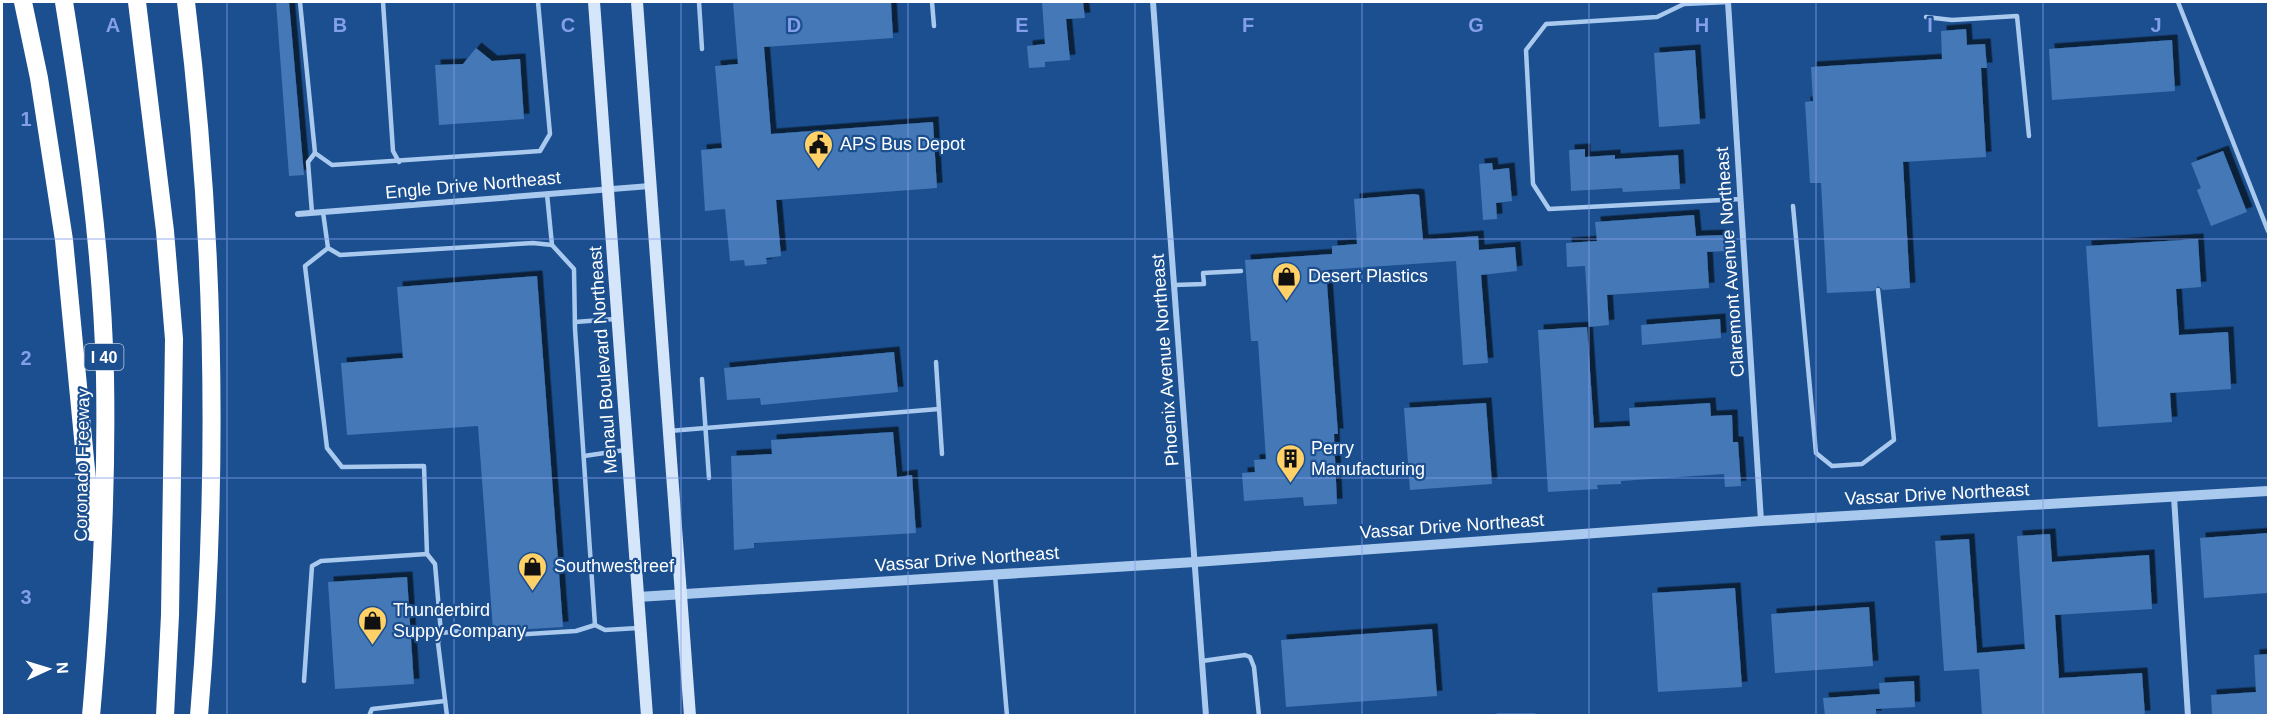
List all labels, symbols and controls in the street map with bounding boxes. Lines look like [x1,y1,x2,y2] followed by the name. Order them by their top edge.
[106,14,120,36] text: A
[333,14,347,36] text: B
[561,14,575,36] text: C
[787,14,801,36] text: D
[1015,14,1029,36] text: E
[1242,14,1254,36] text: F
[1468,14,1484,36] text: G
[1695,14,1709,36] text: H
[1927,14,1933,36] text: I
[2150,14,2162,36] text: J
[20,108,32,130] text: 1
[803,128,835,170] public building icon: APS Bus Depot
[840,134,965,154] place label: APS Bus Depot
[1712,146,1748,378] street label: Claremont Avenue Northeast
[384,167,562,203] street label: Engle Drive Northeast
[585,246,621,474] street label: Menaul Boulevard Northeast
[1148,253,1182,467] street label: Phoenix Avenue Northeast
[1271,260,1303,302] shop icon: Desert Plastics
[1308,266,1428,286] place label: Desert Plastics
[84,344,124,370] road number: I 40
[20,347,32,369] text: 2
[71,388,93,542] street label: Coronado Freeway
[1311,438,1425,479] place label: Perry Manufacturing
[1274,442,1306,484] building icon: Perry Manufacturing
[1844,479,2030,509] street label: Vassar Drive Northeast
[1359,510,1545,542] street label: Vassar Drive Northeast
[874,543,1060,575] street label: Vassar Drive Northeast
[517,550,549,592] shop icon: Southwest reef
[554,556,675,576] place label: Southwest reef
[20,586,32,608] text: 3
[393,600,526,641] place label: Thunderbird Suppy Company
[356,604,388,646] shop icon: Thunderbird Suppy Company
[18,639,78,699] north arrow
[54,662,71,674] text: N

